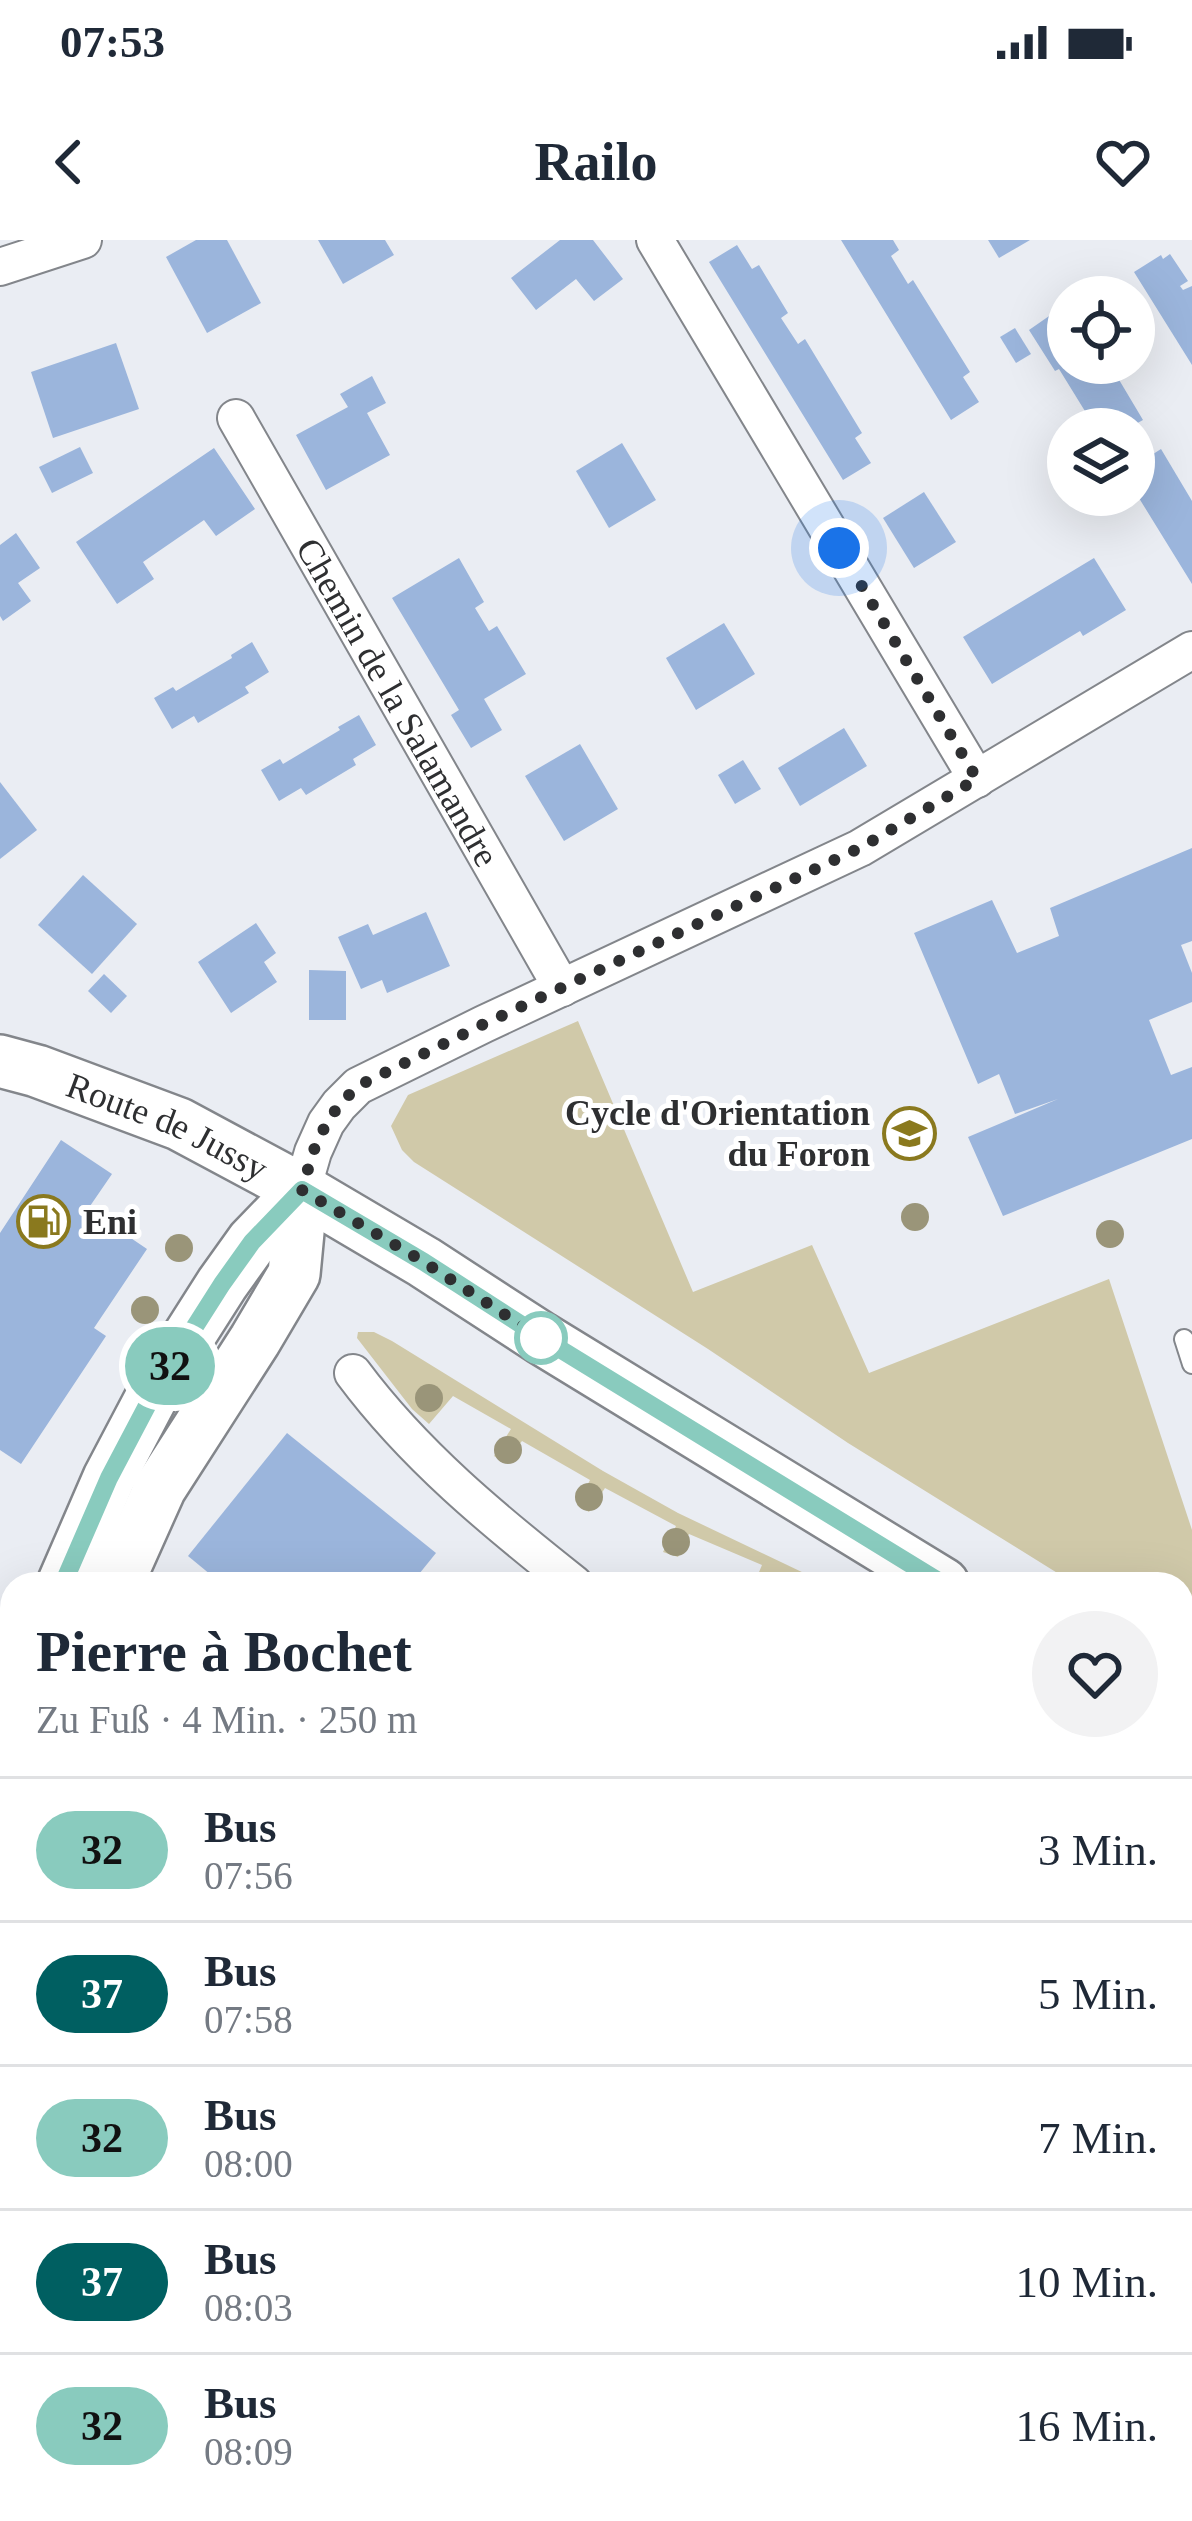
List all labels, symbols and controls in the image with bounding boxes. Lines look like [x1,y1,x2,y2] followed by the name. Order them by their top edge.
[60,17,165,67] text: 07:53
[36,129,102,195] icon: back
[1090,129,1156,195] icon: heart
[534,132,658,192] text: Railo
[1047,276,1155,516] map controls
[1047,276,1155,384] button: locate
[1047,408,1155,516] button: layers
[809,518,869,578] your location
[288,531,507,873] street label: Chemin de la Salamandre
[61,1065,274,1189] street label: Route de Jussy
[565,1093,870,1174] place label: Cycle d'Orientation du Foron
[881,1105,937,1161] school or university icon: Cycle d'Orientation du Foron
[16,1193,72,1249] fuel station icon: Eni
[83,1202,137,1242] place label: Eni
[516,1313,566,1363] unlabelled marker
[116,1327,224,1405] line badge: 32
[149,1343,191,1389] text: 32
[1032,1611,1158,1737] button: heart
[36,1620,412,1683] text: Pierre à Bochet
[36,1698,417,1741] text: Zu Fuß · 4 Min. · 250 m
[204,1802,277,1852] text: Bus
[1038,1825,1158,1875] text: 3 Min.
[81,1827,123,1873] text: 32
[204,1854,293,1897] text: 07:56
[204,1946,277,1996] text: Bus
[1038,1969,1158,2019] text: 5 Min.
[81,1971,123,2017] text: 37
[204,1998,293,2041] text: 07:58
[204,2090,277,2140] text: Bus
[1038,2113,1158,2163] text: 7 Min.
[81,2115,123,2161] text: 32
[204,2142,293,2185] text: 08:00
[204,2234,277,2284] text: Bus
[1015,2257,1158,2307] text: 10 Min.
[81,2259,123,2305] text: 37
[204,2286,293,2329] text: 08:03
[204,2378,277,2428] text: Bus
[1015,2401,1158,2451] text: 16 Min.
[81,2403,123,2449] text: 32
[204,2430,293,2473] text: 08:09

